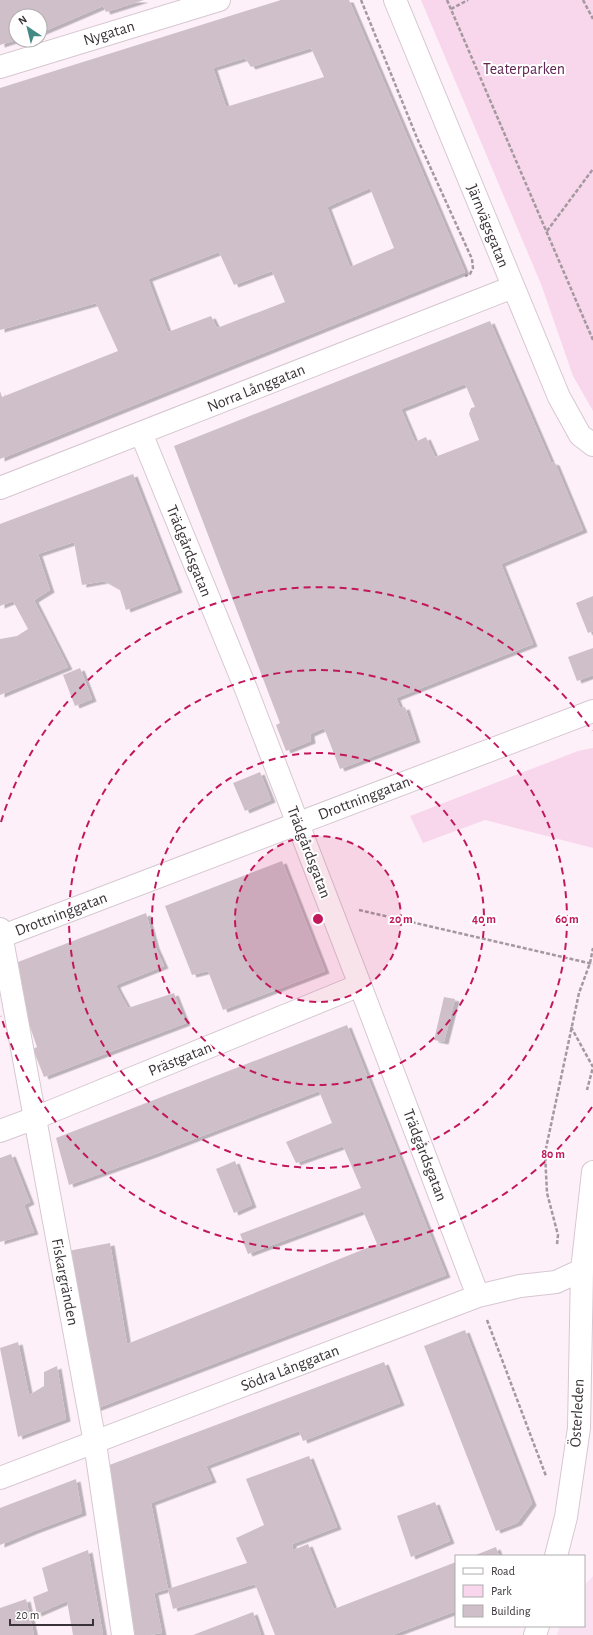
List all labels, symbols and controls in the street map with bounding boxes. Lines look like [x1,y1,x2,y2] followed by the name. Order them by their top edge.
[8,8,48,48] north arrow
[16,14,29,27] text: N
[82,18,137,49] street label: Nygatan
[483,61,565,77] park label: Teaterparken
[464,182,512,270] street label: Järnvägsgatan
[205,361,307,415] street label: Norra Långgatan
[163,503,215,599] street label: Trädgårdsgatan
[316,773,412,823] street label: Drottninggatan
[284,804,334,900] street label: Trädgårdsgatan
[13,889,109,939] street label: Drottninggatan
[311,912,325,926] centre of rings
[389,913,413,925] text: 20 m
[472,913,496,925] text: 40 m
[555,913,579,925] text: 60 m
[146,1039,214,1079] street label: Prästgatan
[400,1107,450,1203] street label: Trädgårdsgatan
[541,1148,565,1160] text: 80 m
[49,1237,81,1327] street label: Fiskargränden
[239,1342,341,1394] street label: Södra Långgatan
[565,1378,587,1448] street label: Österleden
[455,1555,585,1627] legend
[491,1565,515,1577] text: Road
[491,1585,512,1597] text: Park
[10,1601,93,1627] scale bar
[491,1605,531,1617] text: Building
[16,1609,39,1621] text: 20 m

